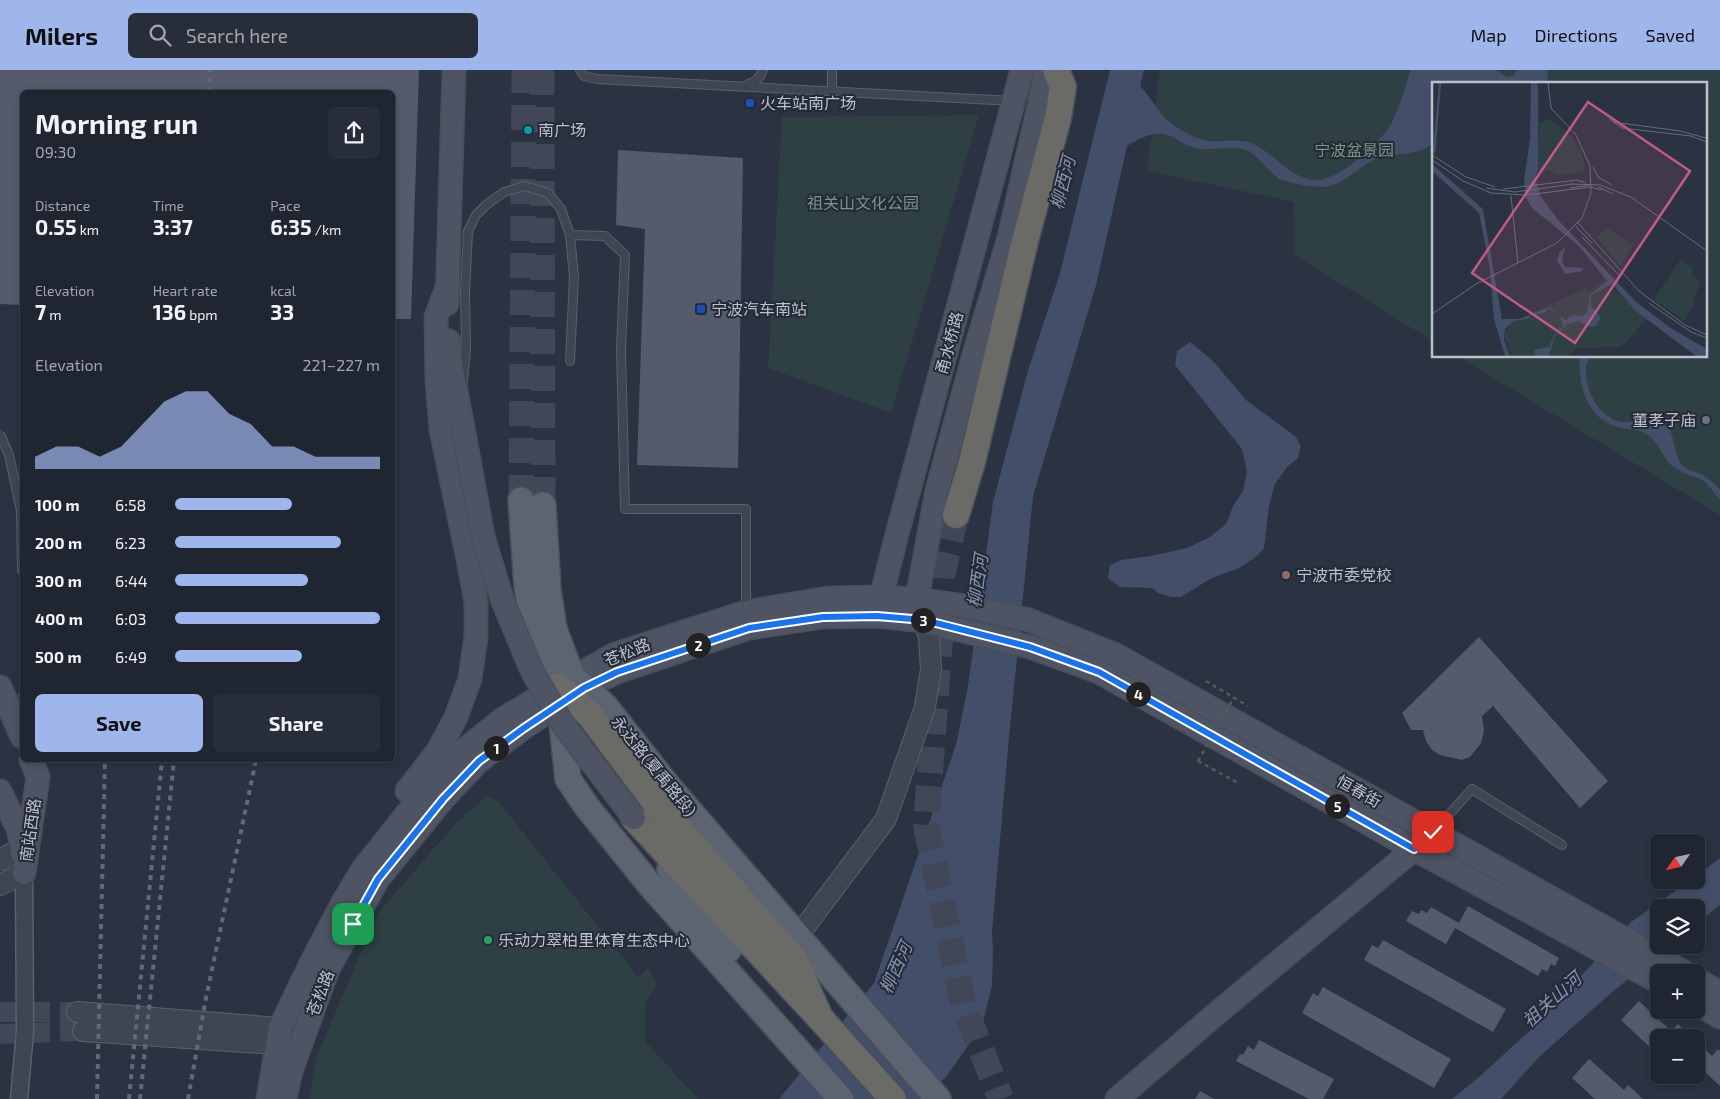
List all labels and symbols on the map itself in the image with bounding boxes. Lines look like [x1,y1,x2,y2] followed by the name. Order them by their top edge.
[1432,82,1708,358] inset map
[760,93,856,112] place label: 火车站南广场
[744,97,756,109] marker: 火车站南广场
[538,120,586,139] place label: 南广场
[522,124,534,136] marker: 南广场
[1314,140,1394,159] park label: 宁波盆景园
[1045,151,1080,212] water label: 柳西河
[807,193,919,212] park label: 祖关山文化公园
[711,299,807,318] place label: 宁波汽车南站
[695,303,707,315] marker: 宁波汽车南站
[931,309,966,376] street label: 甬水桥路
[1632,410,1696,429] place label: 董孝子庙
[1700,414,1712,426] marker: 董孝子庙
[962,550,992,609] water label: 柳西河
[1296,565,1392,584] place label: 宁波市委党校
[1280,569,1292,581] marker: 宁波市委党校
[910,608,936,632] pin: 3
[686,632,710,658] pin: 2
[601,634,653,669] street label: 苍松路
[1126,682,1150,706] pin: 4
[608,712,701,820] street label: 永达路(夏禹路段)
[484,736,508,760] pin: 1
[1334,771,1385,811] street label: 恒春街
[1324,794,1350,818] pin: 5
[16,797,43,863] street label: 南站西路
[1412,811,1454,853] pin
[1650,834,1705,889] north arrow
[332,903,374,945] pin
[498,930,690,949] place label: 乐动力翠柏里体育生态中心
[482,934,494,946] marker: 乐动力翠柏里体育生态中心
[874,936,917,997] water label: 柳西河
[1517,965,1588,1032] water label: 祖关山河
[302,967,337,1019] street label: 苍松路

